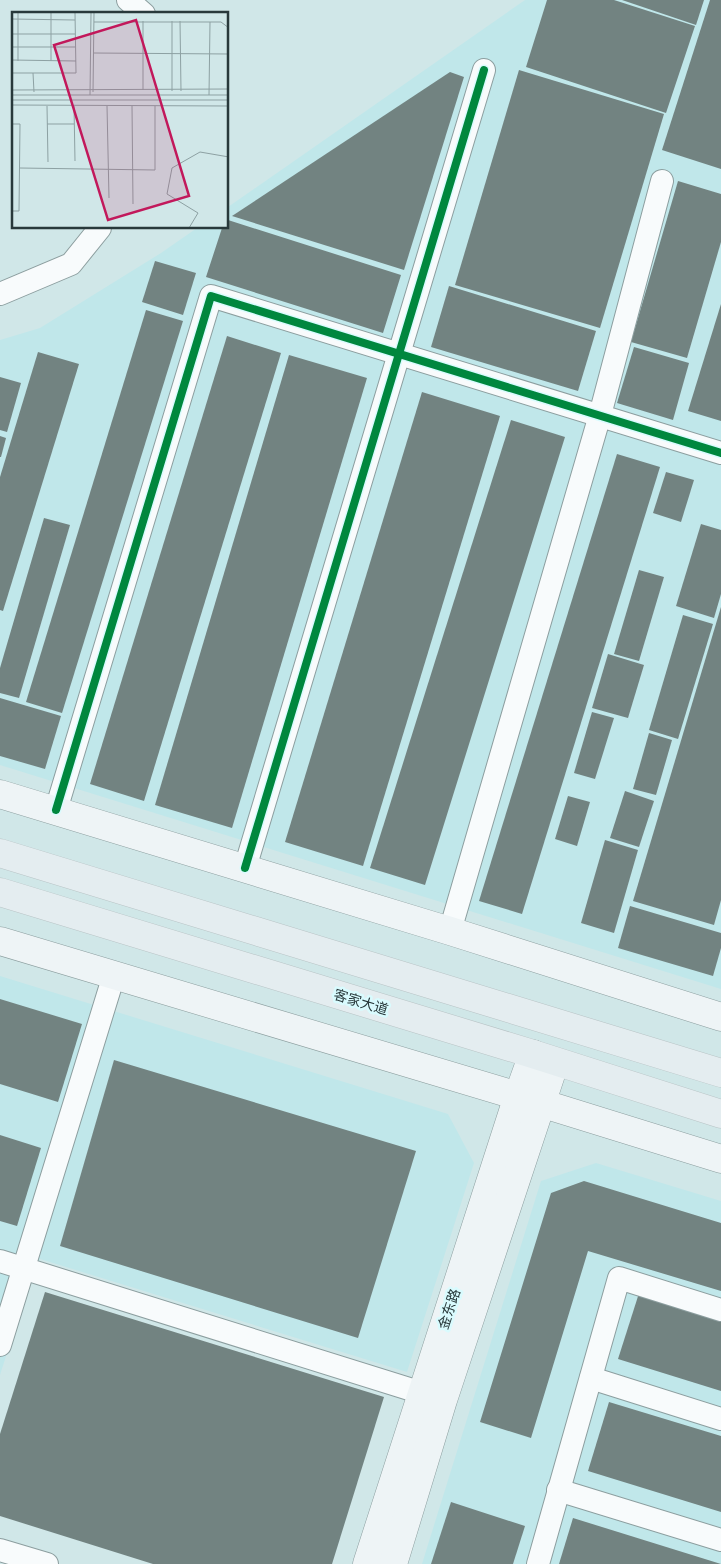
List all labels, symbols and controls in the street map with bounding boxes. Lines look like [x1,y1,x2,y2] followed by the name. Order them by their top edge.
[12,12,229,229] inset map
[332,986,390,1018] street label: 客家大道
[435,1287,463,1331] street label: 金东路

